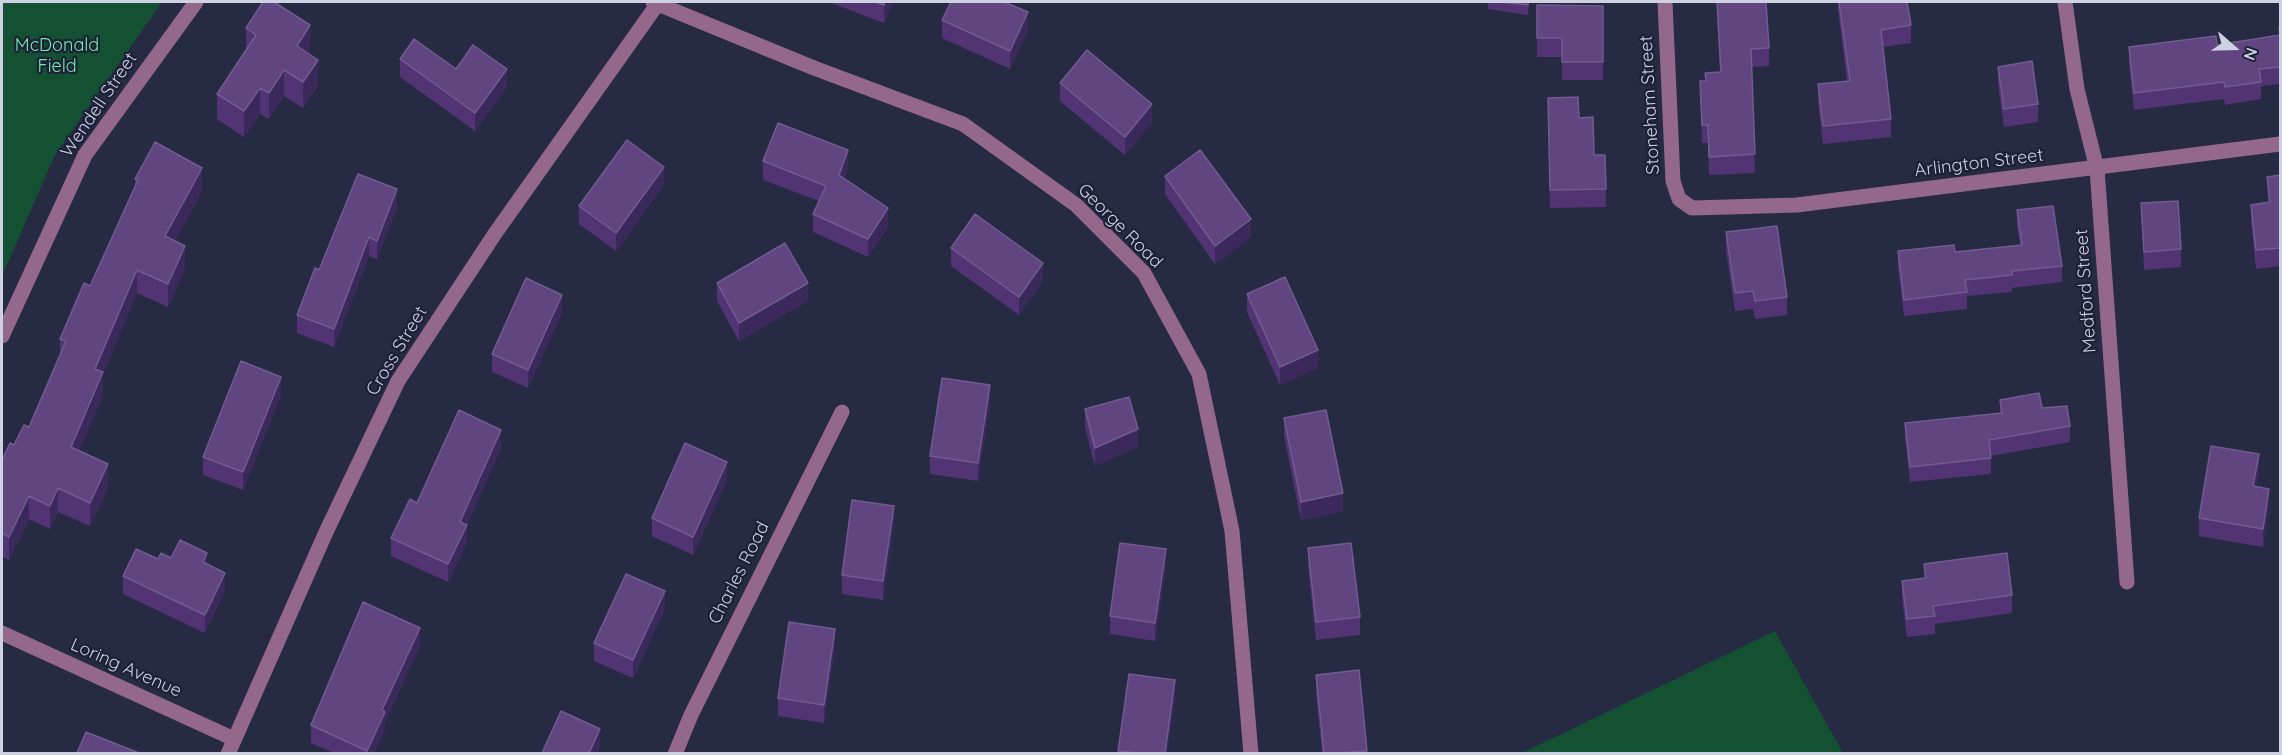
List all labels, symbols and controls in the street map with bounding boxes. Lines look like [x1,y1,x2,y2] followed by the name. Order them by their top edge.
[2204,18,2264,78] north arrow
[15,35,99,78] park label: McDonald Field
[1636,35,1664,175] street label: Stoneham Street
[2240,45,2262,63] text: N
[56,49,142,161] street label: Wendell Street
[1913,144,2045,182] street label: Arlington Street
[1073,179,1167,273] street label: George Road
[2071,228,2101,354] street label: Medford Street
[362,303,432,399] street label: Cross Street
[704,518,774,628] street label: Charles Road
[67,634,185,702] street label: Loring Avenue

